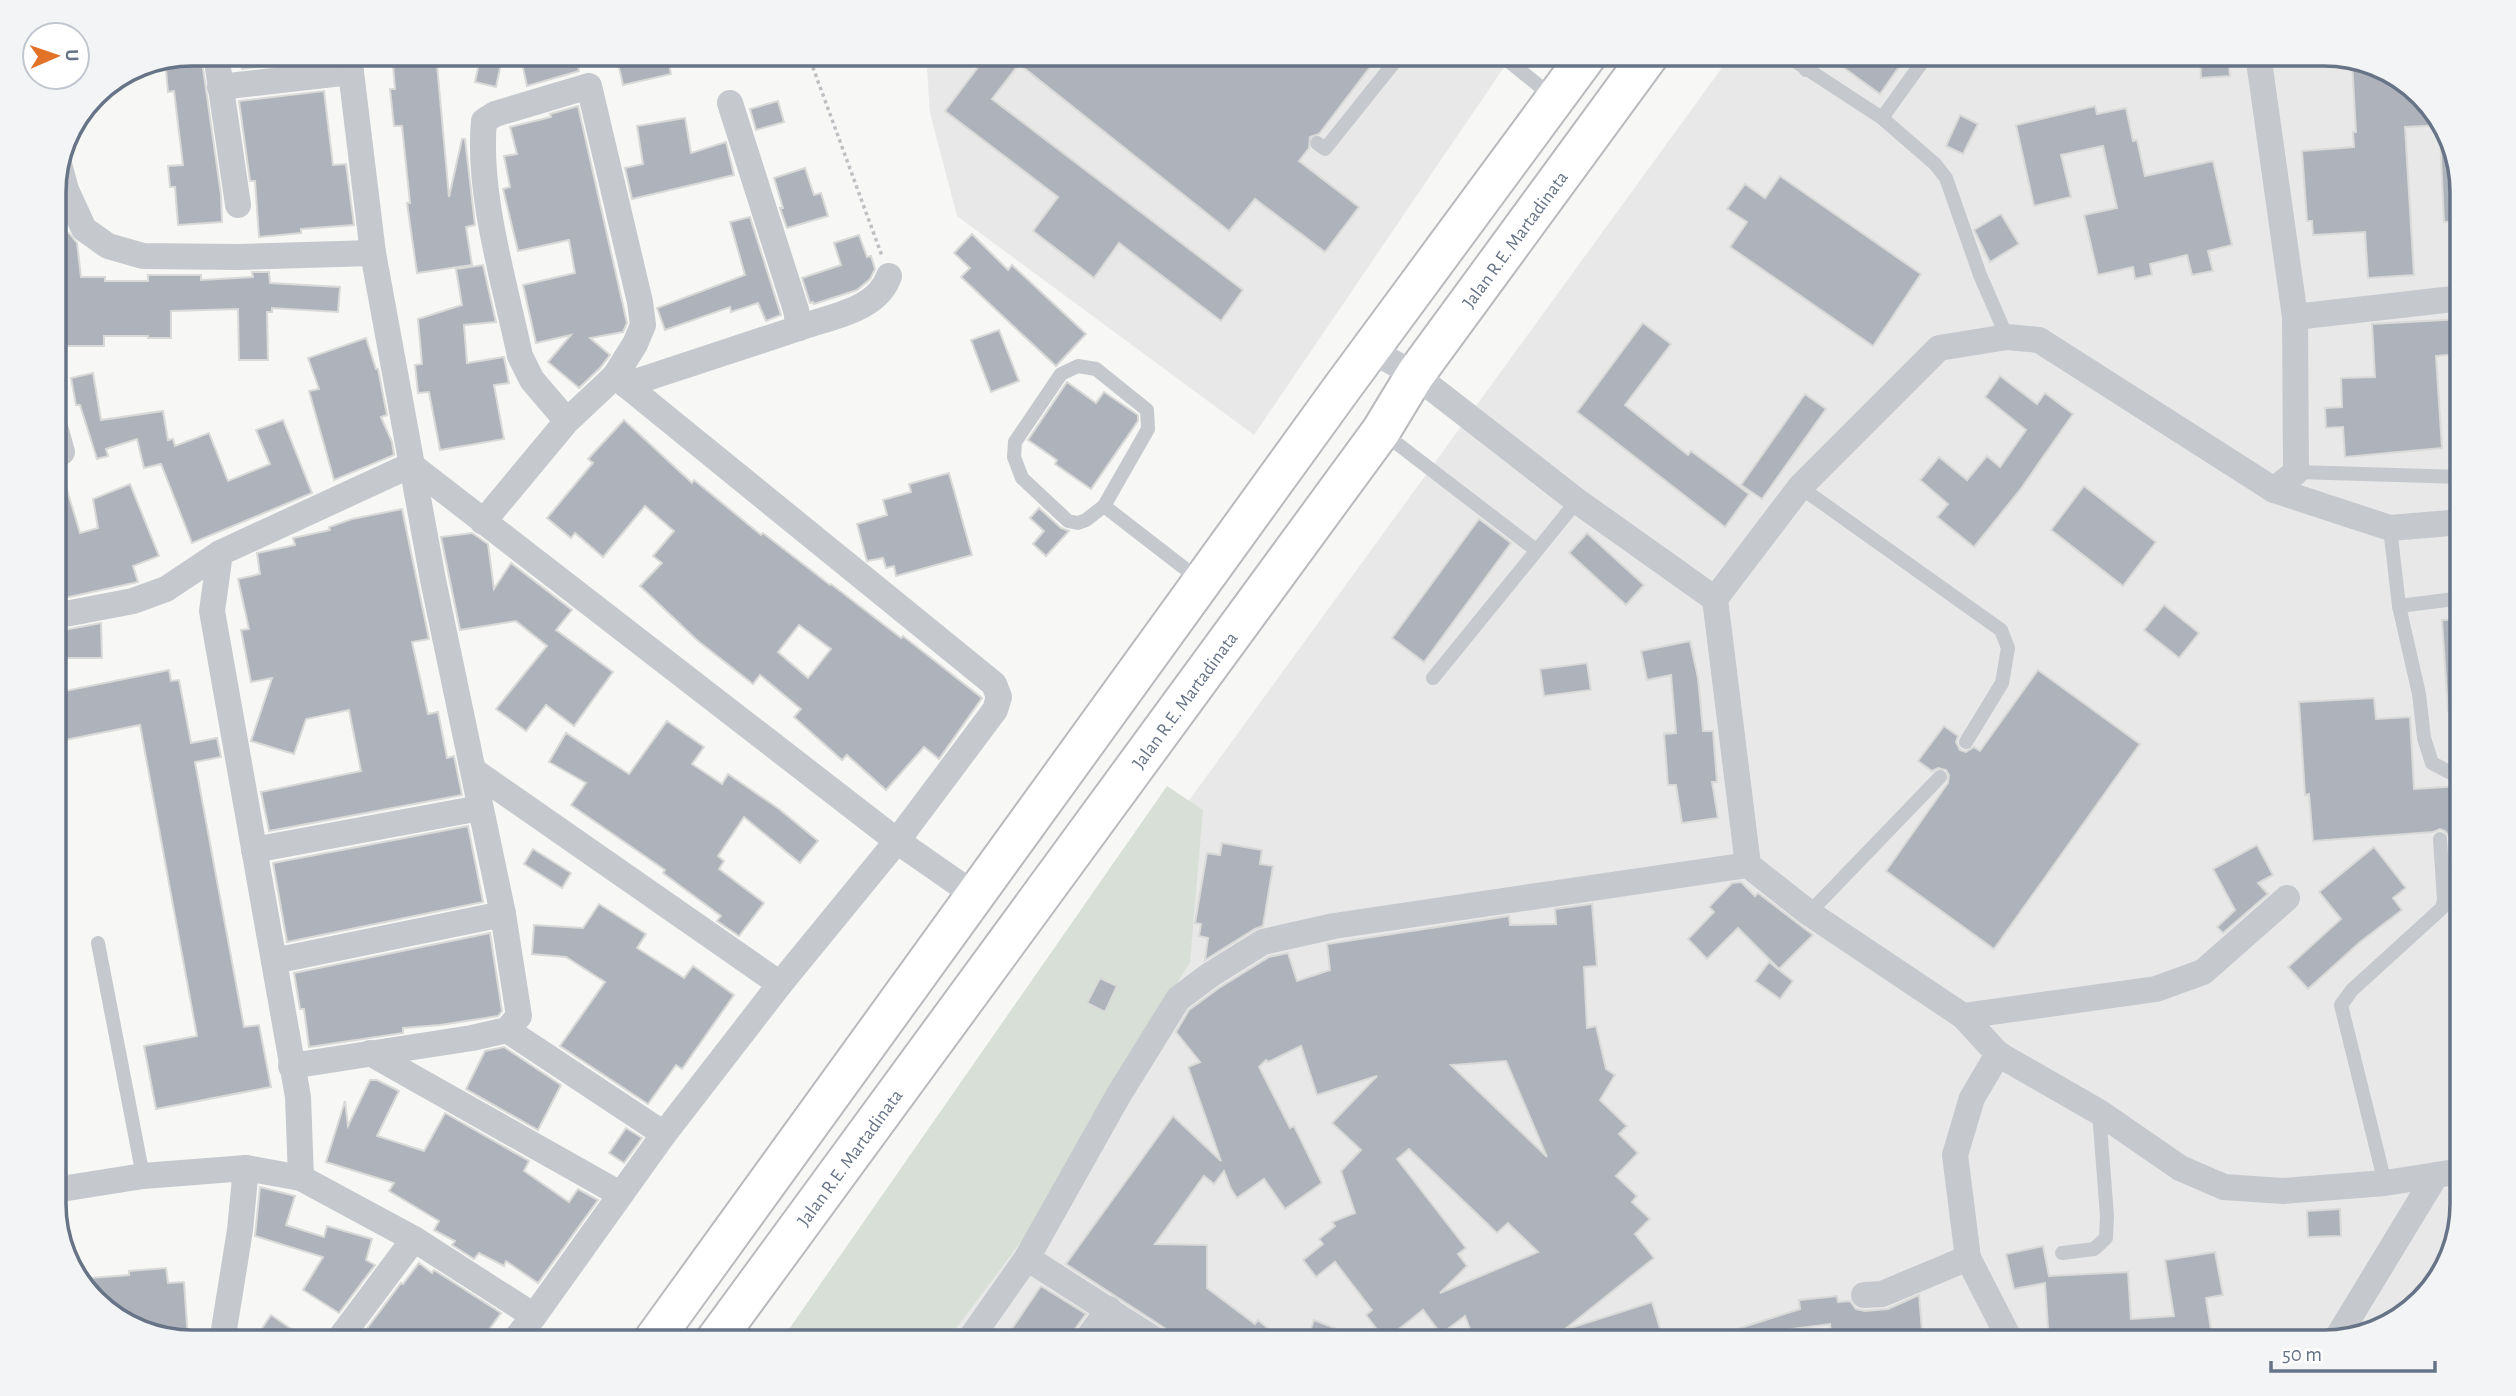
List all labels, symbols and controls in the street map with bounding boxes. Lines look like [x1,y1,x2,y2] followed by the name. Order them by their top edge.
[21,21,91,91] north arrow
[62,49,81,62] text: U
[1459,168,1572,312] street label: Jalan R.E. Martadinata
[1129,629,1242,773] street label: Jalan R.E. Martadinata
[794,1086,907,1230] street label: Jalan R.E. Martadinata
[2271,1330,2436,1374] scale bar
[2282,1344,2322,1365] text: 50 m

